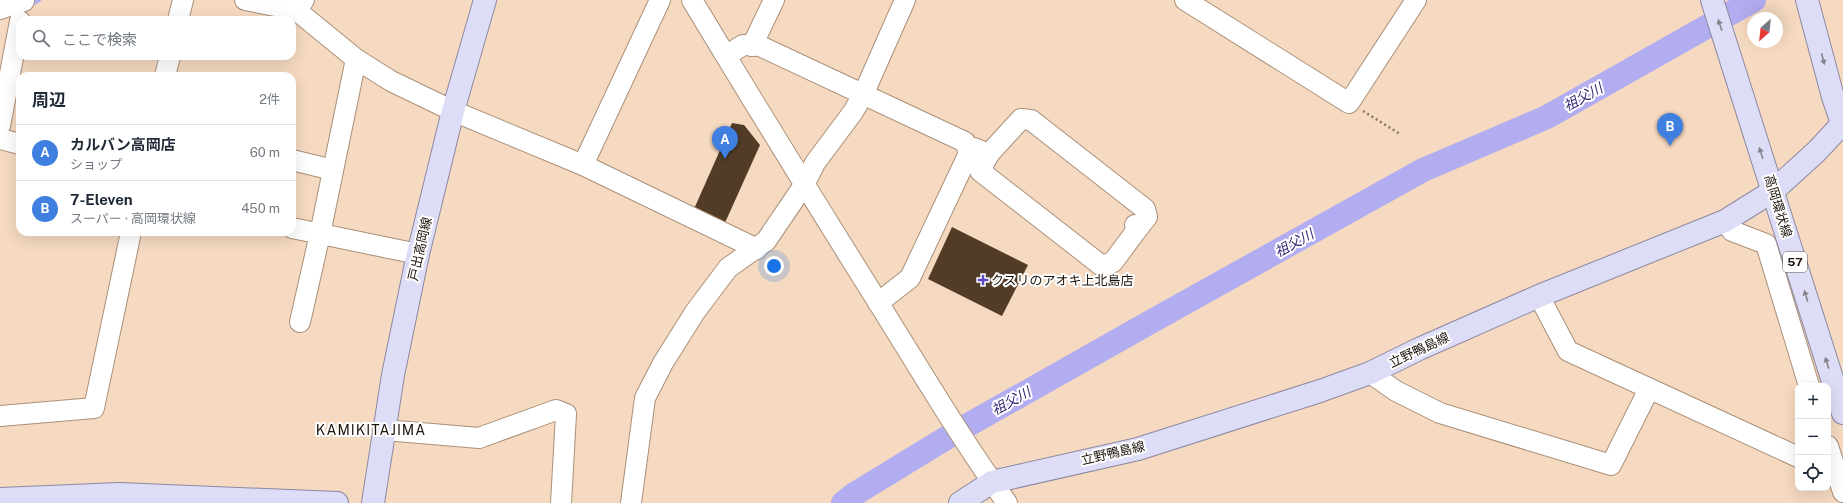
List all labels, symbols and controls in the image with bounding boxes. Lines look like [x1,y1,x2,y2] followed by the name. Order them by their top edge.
[1747,12,1783,48] north arrow
[16,16,296,60] search box
[1717,18,1723,30] one-way arrow
[30,27,52,49] icon: search
[62,31,137,48] text: ここで検索
[1821,53,1827,65] one-way arrow
[1561,79,1607,114] water label: 祖父川
[32,90,66,110] text: 周辺
[259,92,280,107] text: 2件
[1657,113,1683,146] pin: B
[712,126,738,159] pin: A
[70,136,176,153] text: カルバン高岡店
[40,145,50,160] text: A
[250,145,280,160] text: 60 m
[1758,147,1764,159] one-way arrow
[70,157,122,172] text: ショップ
[1761,173,1795,239] street label: 高岡環状線
[70,191,133,208] text: 7-Eleven
[41,201,49,216] text: B
[241,201,280,216] text: 450 m
[70,211,196,226] text: スーパー · 高岡環状線
[405,216,435,282] street label: 戸出高岡線
[1272,225,1318,260] water label: 祖父川
[1783,252,1807,272] road number: 57
[764,256,784,276] your location
[991,273,1134,288] place label: クスリのアオキ上北島店
[978,275,988,285] marker: クスリのアオキ上北島店
[1803,290,1809,302] one-way arrow
[1386,329,1452,371] street label: 立野鴨島線
[1824,356,1830,368] one-way arrow
[989,383,1035,418] water label: 祖父川
[1795,383,1831,491] map controls
[1795,383,1831,419] button: +
[1795,419,1831,455] button: −
[316,422,426,438] district label: KAMIKITAJIMA
[1080,438,1146,468] street label: 立野鴨島線
[1795,455,1831,491] button: locate

